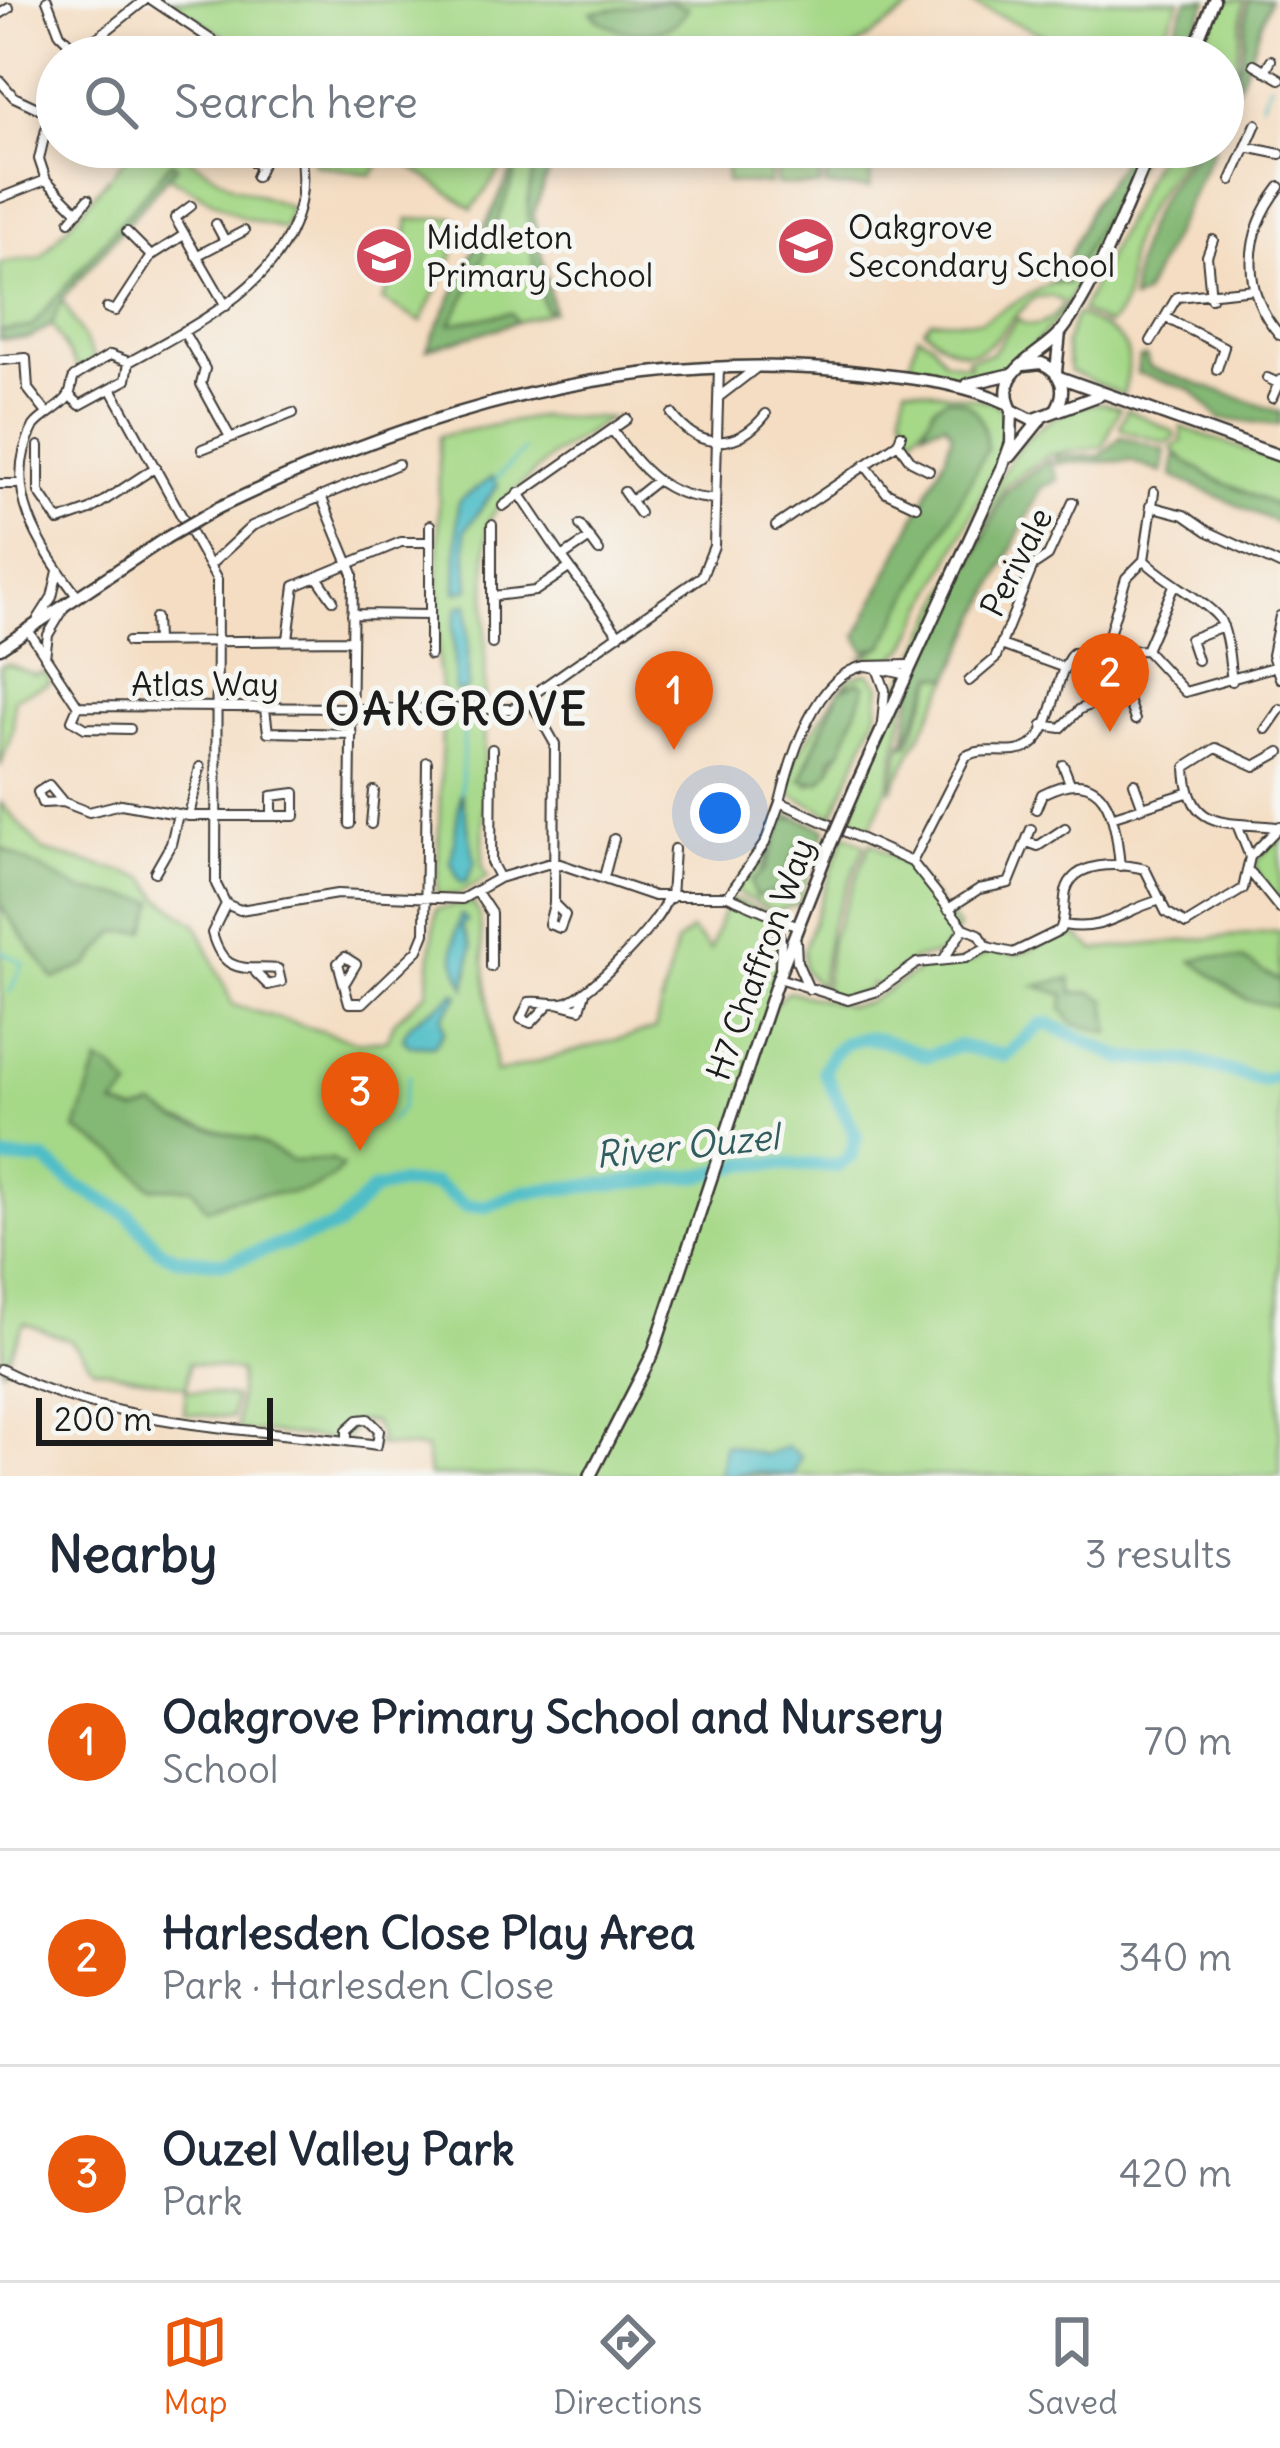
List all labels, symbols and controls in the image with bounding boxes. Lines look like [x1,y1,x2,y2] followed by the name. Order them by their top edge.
[36,36,1244,168] search box
[78,69,144,135] icon: search
[174,74,418,130] text: Search here
[848,206,1115,286] place label: Oakgrove Secondary School
[775,215,837,277] school or university icon: Oakgrove Secondary School
[426,216,653,296] place label: Middleton Primary School
[353,225,415,287] school or university icon: Middleton Primary School
[971,500,1061,624] street label: Perivale
[1071,633,1149,732] pin: 2
[635,651,713,750] pin: 1
[131,663,279,705] street label: Atlas Way
[325,681,589,737] district label: OAKGROVE
[690,783,750,843] your location
[697,833,823,1085] street label: H7 Chaffron Way
[321,1052,399,1151] pin: 3
[593,1113,786,1178] water label: River Ouzel
[36,1392,273,1445] scale bar
[54,1398,152,1440] text: 200 m
[48,1522,217,1586] text: Nearby
[1085,1530,1232,1579] text: 3 results
[162,1689,944,1745] text: Oakgrove Primary School and Nursery
[79,1717,95,1766] text: 1
[1144,1717,1232,1766] text: 70 m
[162,1745,279,1794] text: School
[162,1905,696,1961] text: Harlesden Close Play Area
[76,1933,98,1982] text: 2
[1118,1933,1232,1982] text: 340 m
[162,1961,554,2010] text: Park · Harlesden Close
[162,2121,515,2177] text: Ouzel Valley Park
[76,2149,98,2198] text: 3
[1119,2149,1232,2198] text: 420 m
[162,2177,243,2226] text: Park
[162,2309,228,2423] tab: Map
[553,2309,702,2423] tab: Directions
[1027,2309,1118,2423] tab: Saved

